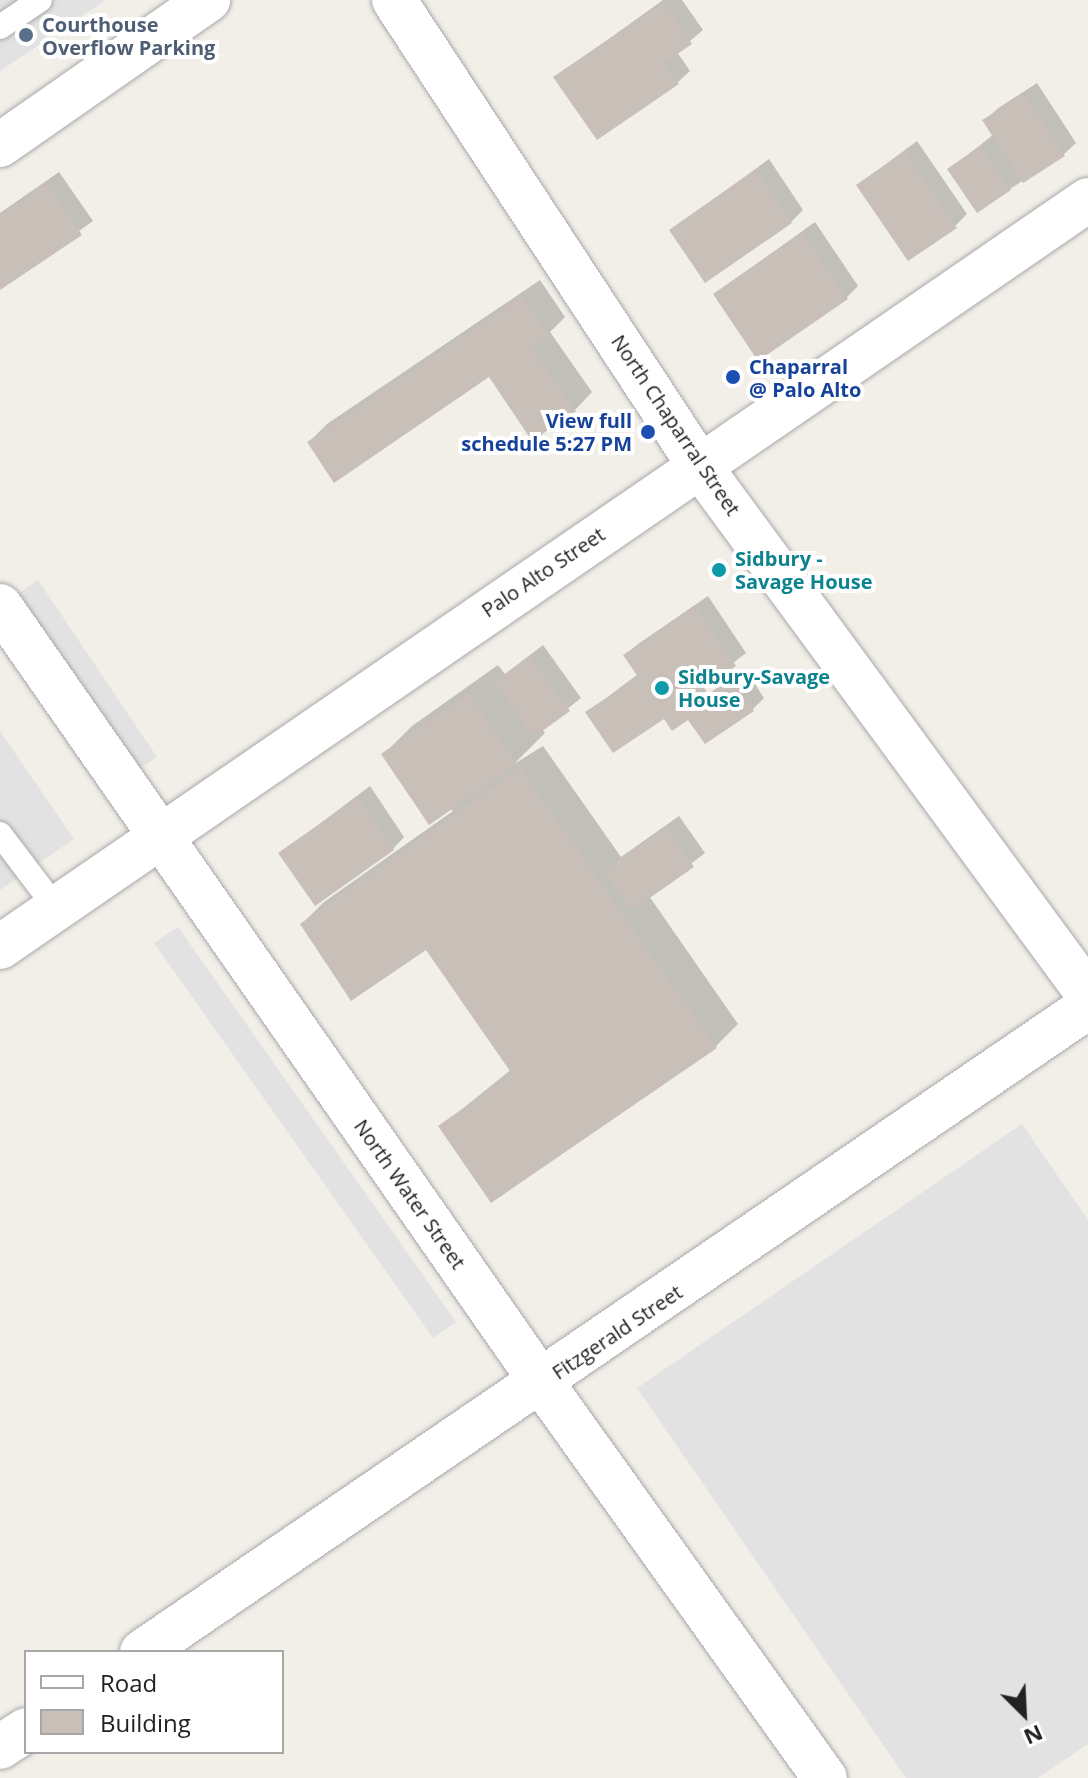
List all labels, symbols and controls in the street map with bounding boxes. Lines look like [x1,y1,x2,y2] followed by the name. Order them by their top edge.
[42,12,215,59] place label: Courthouse Overflow Parking
[17,26,35,44] marker: Courthouse Overflow Parking
[607,330,745,520] street label: North Chaparral Street
[749,354,861,401] place label: Chaparral @ Palo Alto
[724,368,742,386] marker: Chaparral @ Palo Alto
[461,408,632,455] place label: View full schedule 5:27 PM
[639,423,657,441] marker: View full schedule 5:27 PM
[477,522,609,622] street label: Palo Alto Street
[735,546,872,593] place label: Sidbury - Savage House
[710,561,728,579] marker: Sidbury - Savage House
[678,664,830,711] place label: Sidbury-Savage House
[653,679,671,697] marker: Sidbury-Savage House
[349,1115,471,1273] street label: North Water Street
[547,1280,687,1384] street label: Fitzgerald Street
[24,1650,284,1754] legend
[100,1666,157,1699] text: Road
[984,1674,1064,1754] north arrow
[100,1706,191,1739] text: Building
[1019,1719,1048,1753] text: N

